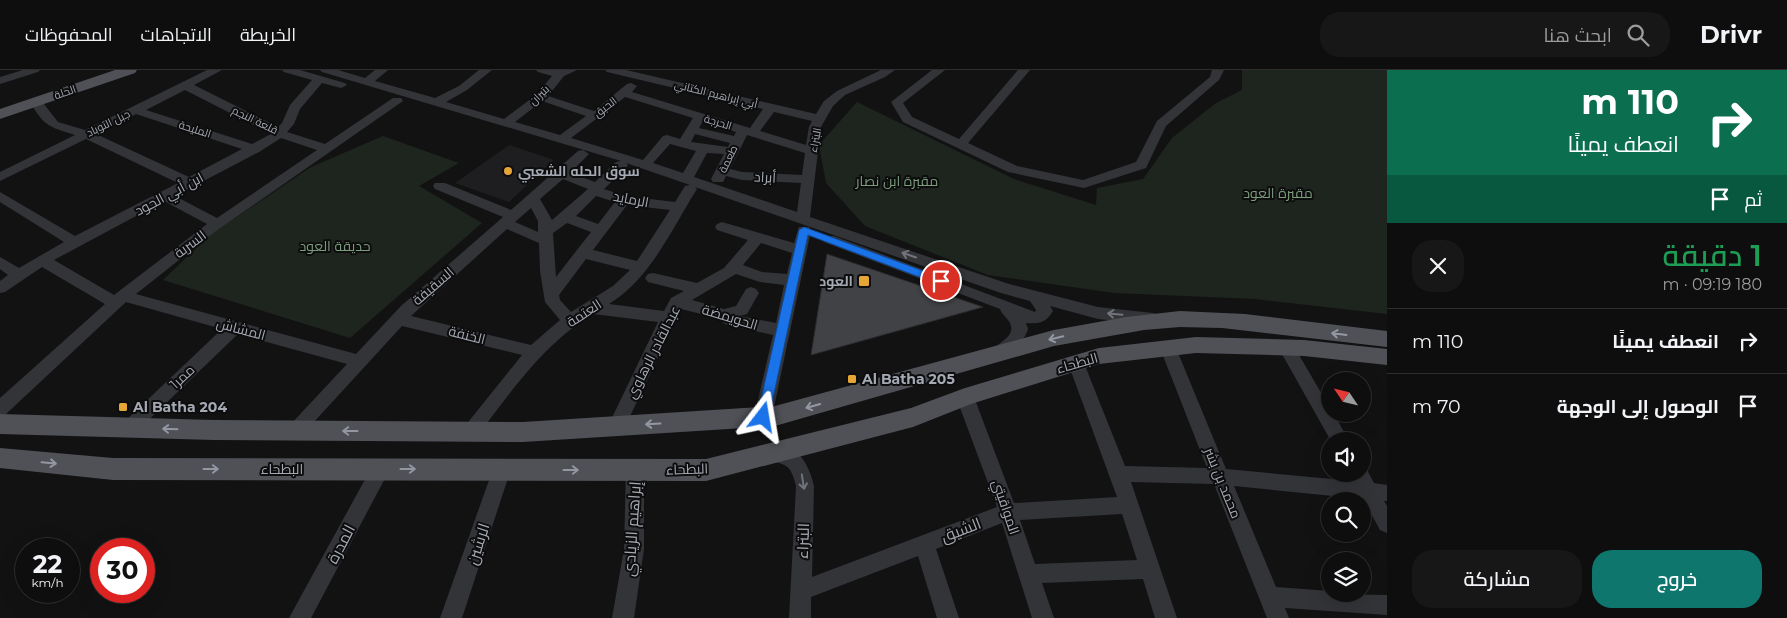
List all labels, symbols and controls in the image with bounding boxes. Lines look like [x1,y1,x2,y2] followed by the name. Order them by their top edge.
[1320,12,1670,57] search box
[1700,20,1762,49] text: Drivr
[1624,21,1652,49] icon: search
[25,24,113,46] text: المحفوظات
[141,24,212,46] text: الاتجاهات
[240,24,296,46] text: الخريطة
[1544,24,1612,47] text: ابحث هنا
[673,77,759,113] street label: أبي إبراهيم الكتاني
[1581,80,1679,123] text: 110 m
[52,82,78,102] street label: الحلة
[526,82,552,108] street label: بتيران
[1697,90,1762,155] icon: right
[591,94,619,120] street label: الحبق
[229,103,280,138] street label: قلعة النجم
[84,106,132,140] street label: جبل التوباد
[702,111,734,133] street label: الحرجة
[177,117,213,141] street label: المليحة
[806,127,824,153] street label: البتراء
[1568,131,1679,158] text: انعطف يمينًا
[715,143,741,175] street label: طعمة
[518,162,640,183] place label: سوق الحله الشعبي
[502,165,514,177] marker: سوق الحله الشعبي
[753,167,777,187] street label: أبراد
[131,168,208,222] street label: ابن أبي الجود
[855,172,938,190] park label: مقبرة ابن نصار
[1243,184,1313,202] park label: مقبرة العود
[1706,185,1734,213] icon: arrive
[612,187,650,211] street label: الرمايد
[1744,188,1762,211] text: ثم
[170,226,210,262] street label: السربة
[299,237,371,255] park label: حديقة العود
[1662,237,1762,274] text: 1 دقيقة
[1412,240,1464,292] button: close
[901,250,917,259] one-way arrow
[920,260,962,302] pin
[408,263,458,309] street label: السقيفة
[927,267,955,295] icon: arrive
[819,272,853,290] place label: العود
[857,274,871,288] marker: العود
[1663,275,1762,294] text: 180 m · 09:19
[563,295,605,331] street label: العتمة
[700,300,760,334] street label: الحويمضة
[622,302,687,403] street label: عبدالقادر الرهاوي
[1107,310,1123,319] one-way arrow
[214,314,268,344] street label: المشاش
[447,322,487,348] street label: الخنفة
[1734,327,1762,355] icon: right
[1331,328,1347,338] one-way arrow
[1412,330,1463,353] text: 110 m
[1612,330,1719,353] text: انعطف يمينًا
[1048,334,1064,343] one-way arrow
[1054,349,1100,377] street label: البطحاء
[166,361,198,393] street label: ممر1
[861,370,955,388] place label: Al Batha 205
[1321,372,1371,422] north arrow
[1321,372,1371,602] map controls
[846,373,858,385] marker: Al Batha 205
[736,390,788,442] position arrow
[1734,392,1762,420] icon: arrive
[1412,395,1461,418] text: 70 m
[1557,395,1719,418] text: الوصول إلى الوجهة
[132,398,227,416] place label: Al Batha 204
[117,401,129,413] marker: Al Batha 204
[806,401,822,411] one-way arrow
[645,419,661,428] one-way arrow
[163,424,179,433] one-way arrow
[343,426,359,435] one-way arrow
[1321,432,1371,482] button: sound
[1200,444,1245,521] street label: محمد بن بشر
[40,458,56,468] one-way arrow
[665,459,709,479] street label: البطحاء
[261,460,303,478] street label: البطحاء
[202,464,219,474] one-way arrow
[400,464,416,474] one-way arrow
[562,465,579,475] one-way arrow
[799,474,809,490] one-way arrow
[985,477,1024,538] street label: المواقيتي
[619,481,649,578] street label: إبراهيم الزيادي
[1321,492,1371,542] button: search
[938,514,984,547] street label: الشيق
[323,521,359,567] street label: المدرة
[462,521,495,568] street label: الرشين
[793,523,813,559] street label: البتراء
[90,538,155,603] speed limit sign: 30
[33,549,62,579] text: 22
[1412,550,1582,608] button: مشاركة
[1592,550,1762,608] button: خروج
[1321,552,1371,602] button: layers
[31,575,64,590] text: km/h

